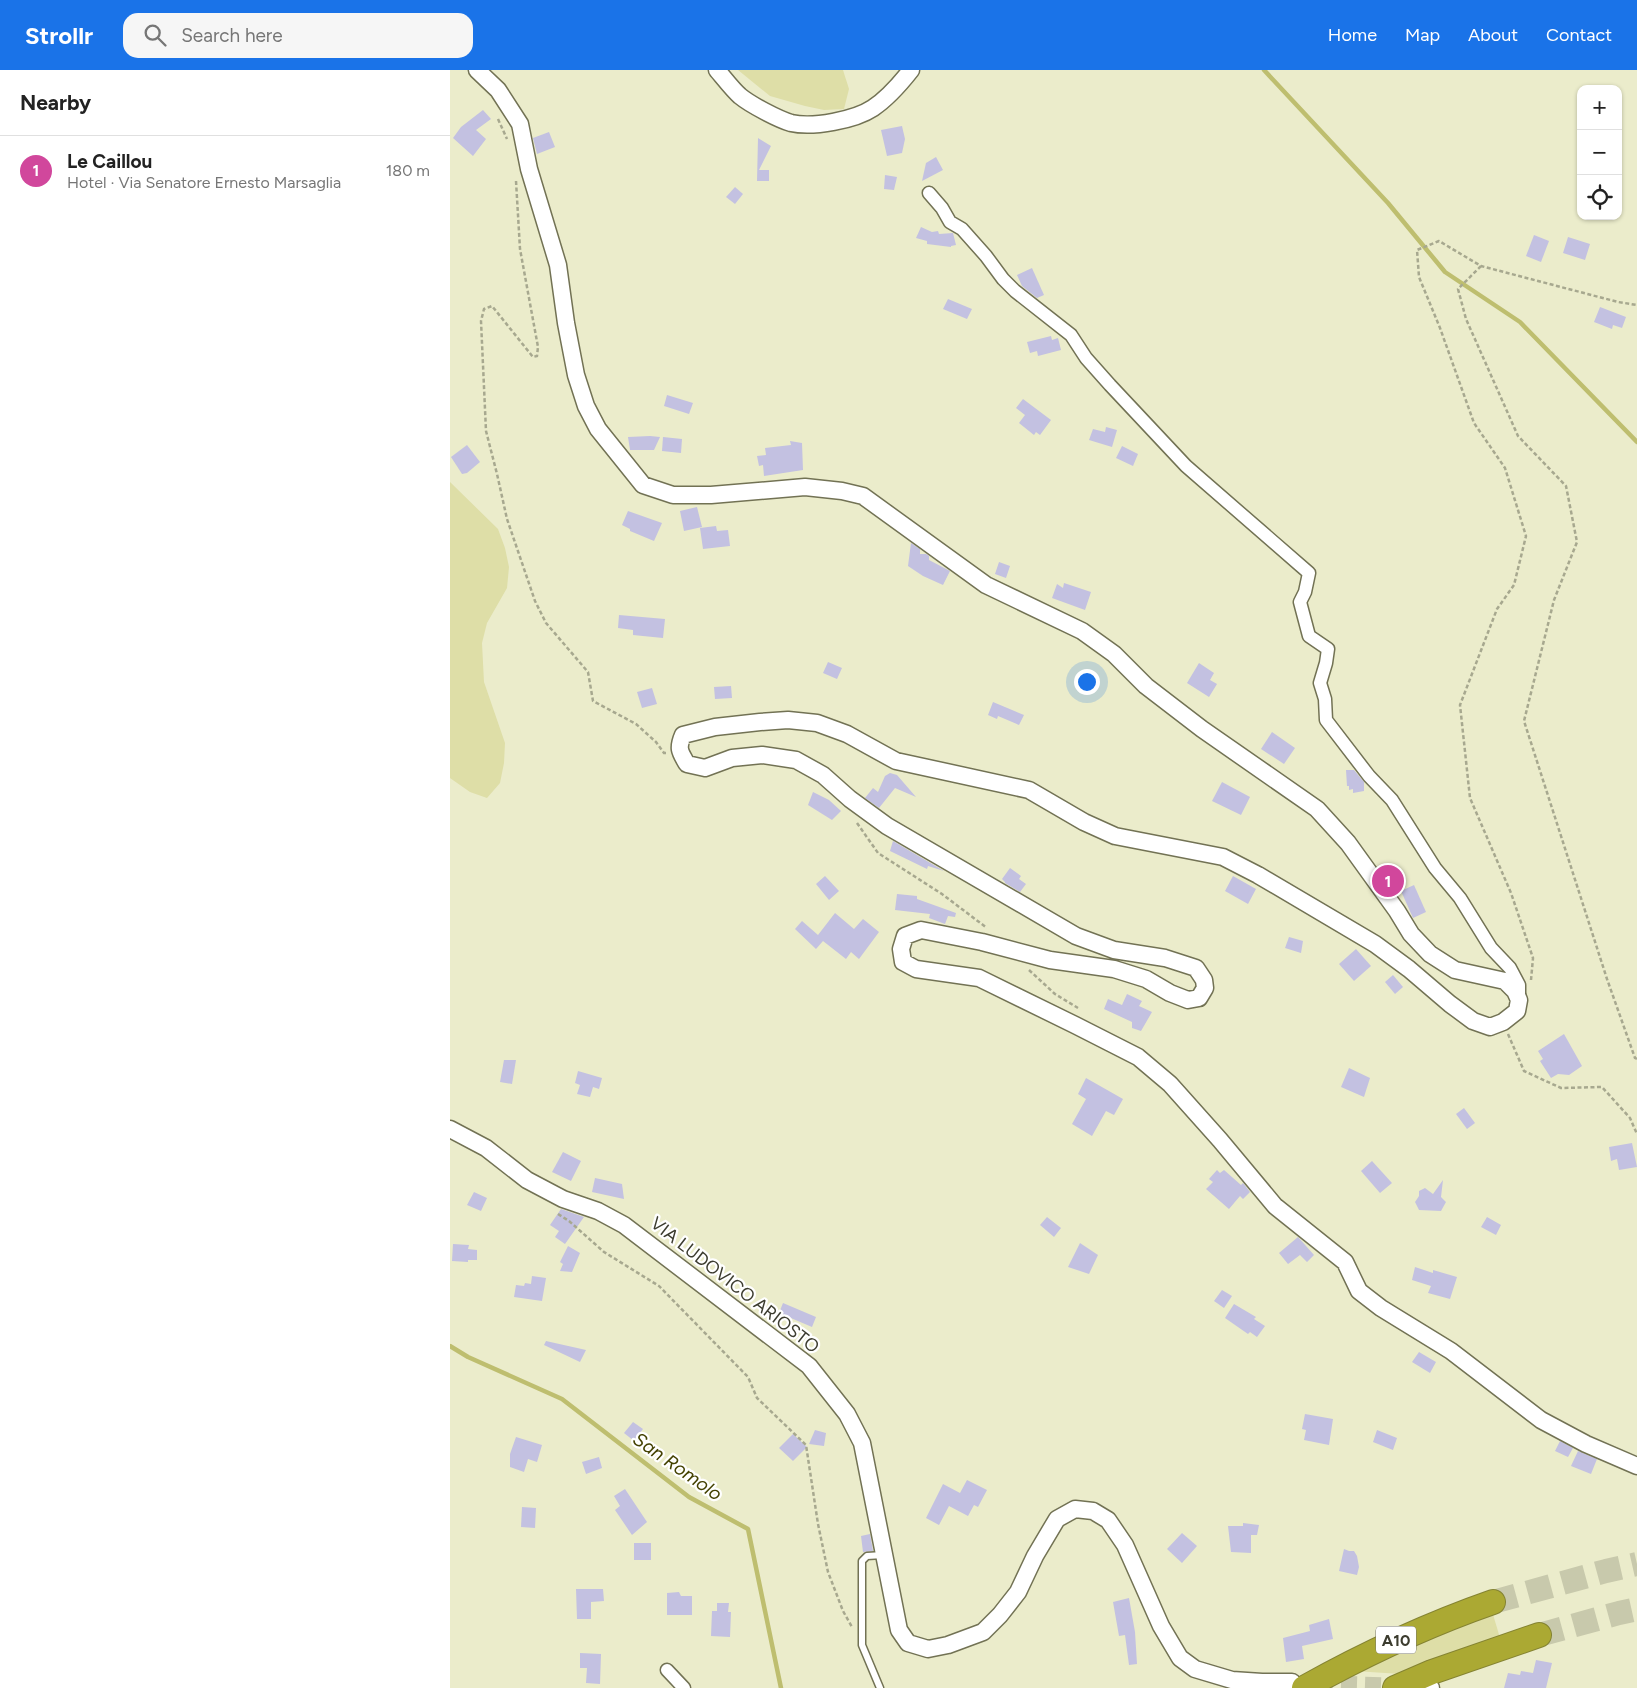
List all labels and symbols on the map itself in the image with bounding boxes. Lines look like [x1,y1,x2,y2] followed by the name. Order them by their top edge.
[1074,669,1100,695] your location
[1372,862,1404,900] pin: 1
[646,1212,824,1358] street label: VIA LUDOVICO ARIOSTO
[629,1427,727,1506] water label: San Romolo
[1376,1626,1416,1654] road number: A10

